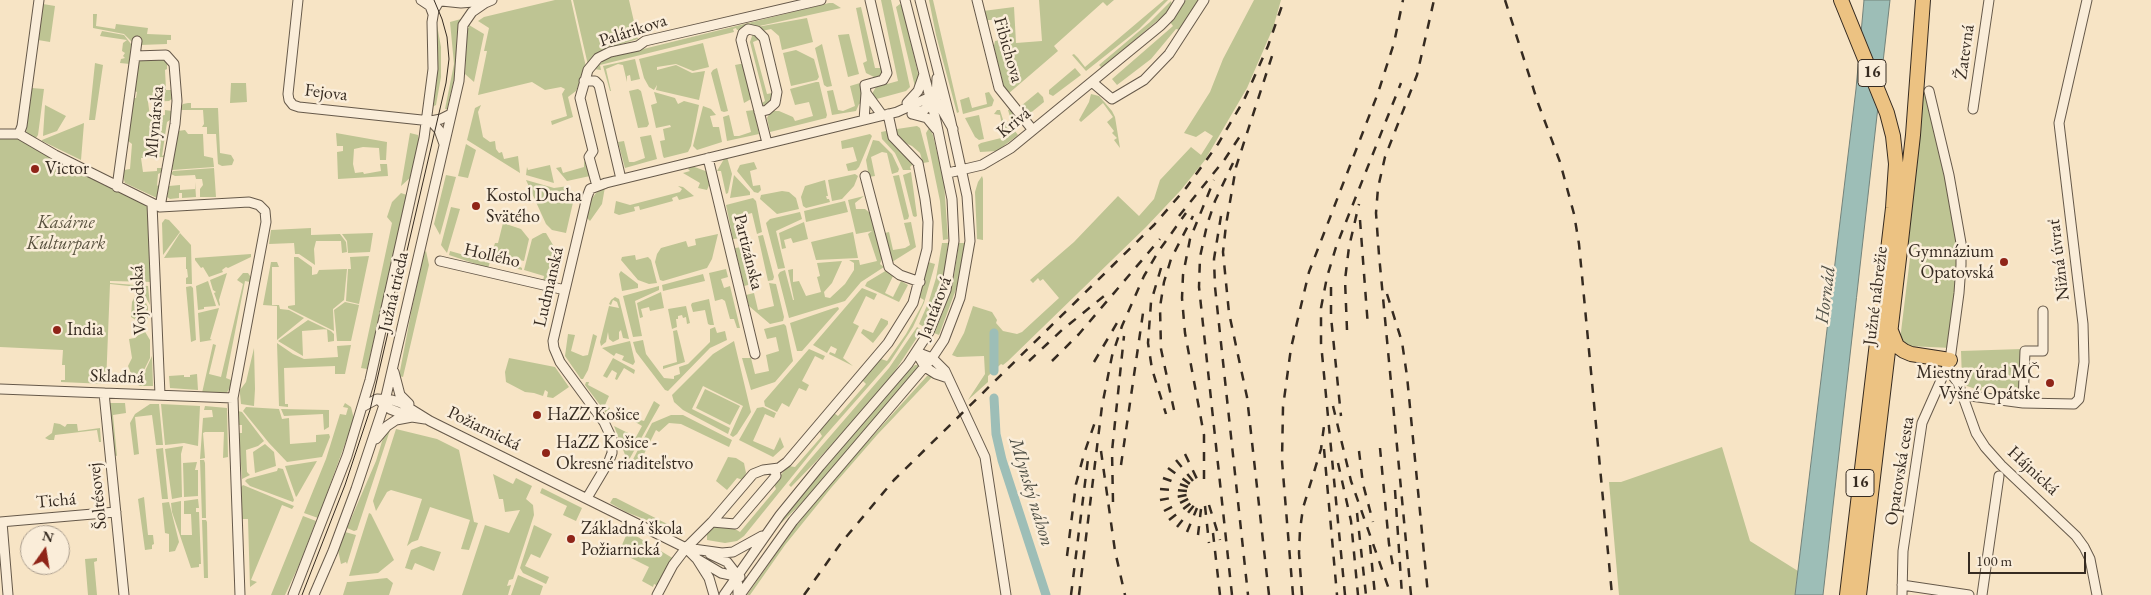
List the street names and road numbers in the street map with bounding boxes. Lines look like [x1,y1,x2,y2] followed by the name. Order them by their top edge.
[596,10,670,52] street label: Palárikova
[988,15,1028,85] street label: Fibichova
[1950,23,1980,81] street label: Žatevná
[1858,59,1886,86] road number: 16
[303,80,349,106] street label: Fejova
[141,85,169,159] street label: Mlynárska
[993,103,1035,143] street label: Krivá
[728,212,768,292] street label: Partizánska
[2043,218,2075,302] street label: Nižná úvrať
[462,239,522,273] street label: Hollého
[529,245,569,329] street label: Ludmanská
[1859,245,1893,347] street label: Južné nábrežie
[374,250,414,334] street label: Južná trieda
[126,264,152,336] street label: Vojvodská
[913,274,957,342] street label: Jantárová
[90,365,144,389] street label: Skladná
[444,402,524,456] street label: Požiarnická
[1881,415,1919,527] street label: Opatovská cesta
[2003,442,2063,500] street label: Hájnická
[84,462,112,530] street label: Šoltésovej
[1846,469,1874,496] road number: 16
[35,488,77,514] street label: Tichá

